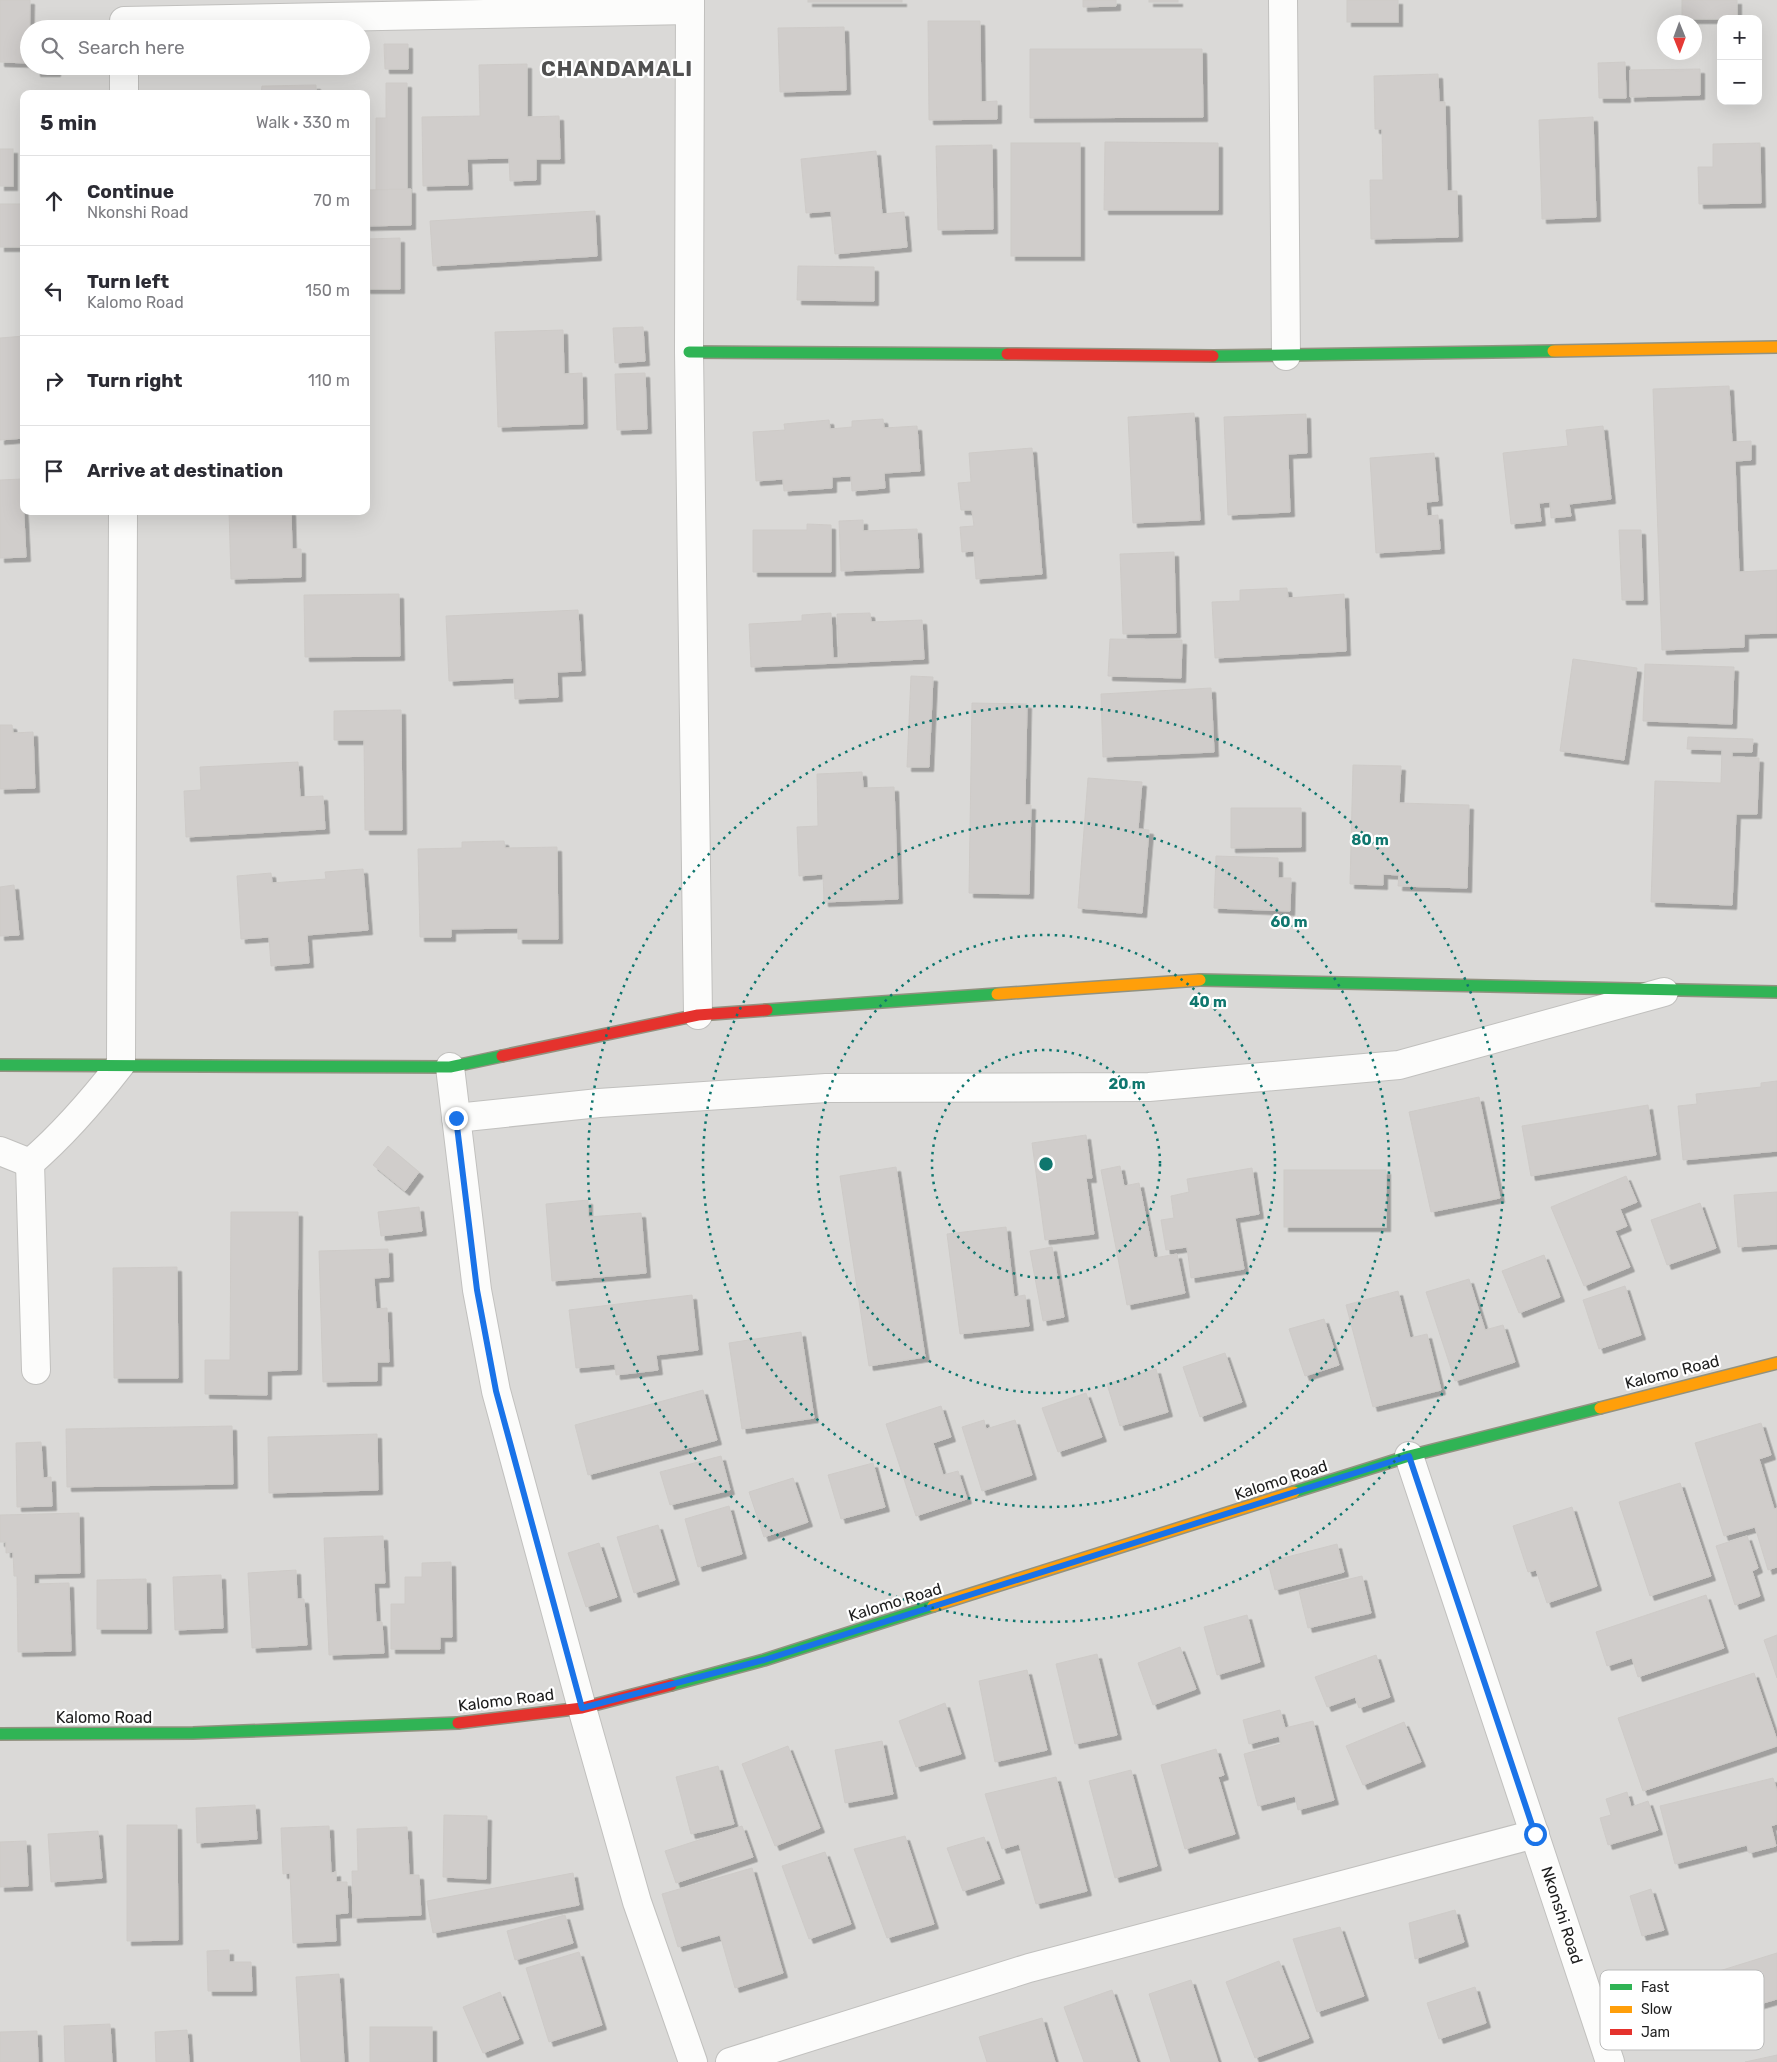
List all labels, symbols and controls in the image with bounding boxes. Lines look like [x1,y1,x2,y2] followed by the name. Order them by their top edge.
[1657,15,1702,60] north arrow
[1717,15,1762,105] map controls
[1717,15,1762,60] button: +
[20,20,370,75] search box
[38,34,66,62] icon: search
[78,36,185,59] text: Search here
[541,56,693,81] district label: CHANDAMALI
[1717,60,1762,105] button: −
[40,110,97,135] text: 5 min
[256,113,350,132] text: Walk · 330 m
[87,180,174,203] text: Continue
[40,187,68,215] icon: ahead
[313,191,350,210] text: 70 m
[87,203,188,222] text: Nkonshi Road
[87,270,169,293] text: Turn left
[40,277,68,305] icon: left
[305,281,350,300] text: 150 m
[87,293,184,312] text: Kalomo Road
[40,367,68,395] icon: right
[87,369,182,392] text: Turn right
[308,371,350,390] text: 110 m
[40,457,68,485] icon: arrive
[87,459,283,482] text: Arrive at destination
[1351,831,1389,849] text: 80 m
[1271,913,1307,931] text: 60 m
[1189,993,1227,1011] text: 40 m
[1109,1075,1145,1093] text: 20 m
[445,1107,468,1130] route end
[1037,1155,1055,1173] centre of rings
[1623,1351,1721,1393] street label: Kalomo Road
[1232,1456,1330,1504] street label: Kalomo Road
[846,1579,944,1625] street label: Kalomo Road
[457,1685,555,1715] street label: Kalomo Road
[56,1708,152,1727] street label: Kalomo Road
[1524,1823,1547,1846] route start
[1537,1864,1587,1966] street label: Nkonshi Road
[1600,1970,1764,2050] legend
[1641,1979,1670,1996] text: Fast
[1641,2001,1672,2018] text: Slow
[1641,2024,1670,2041] text: Jam

